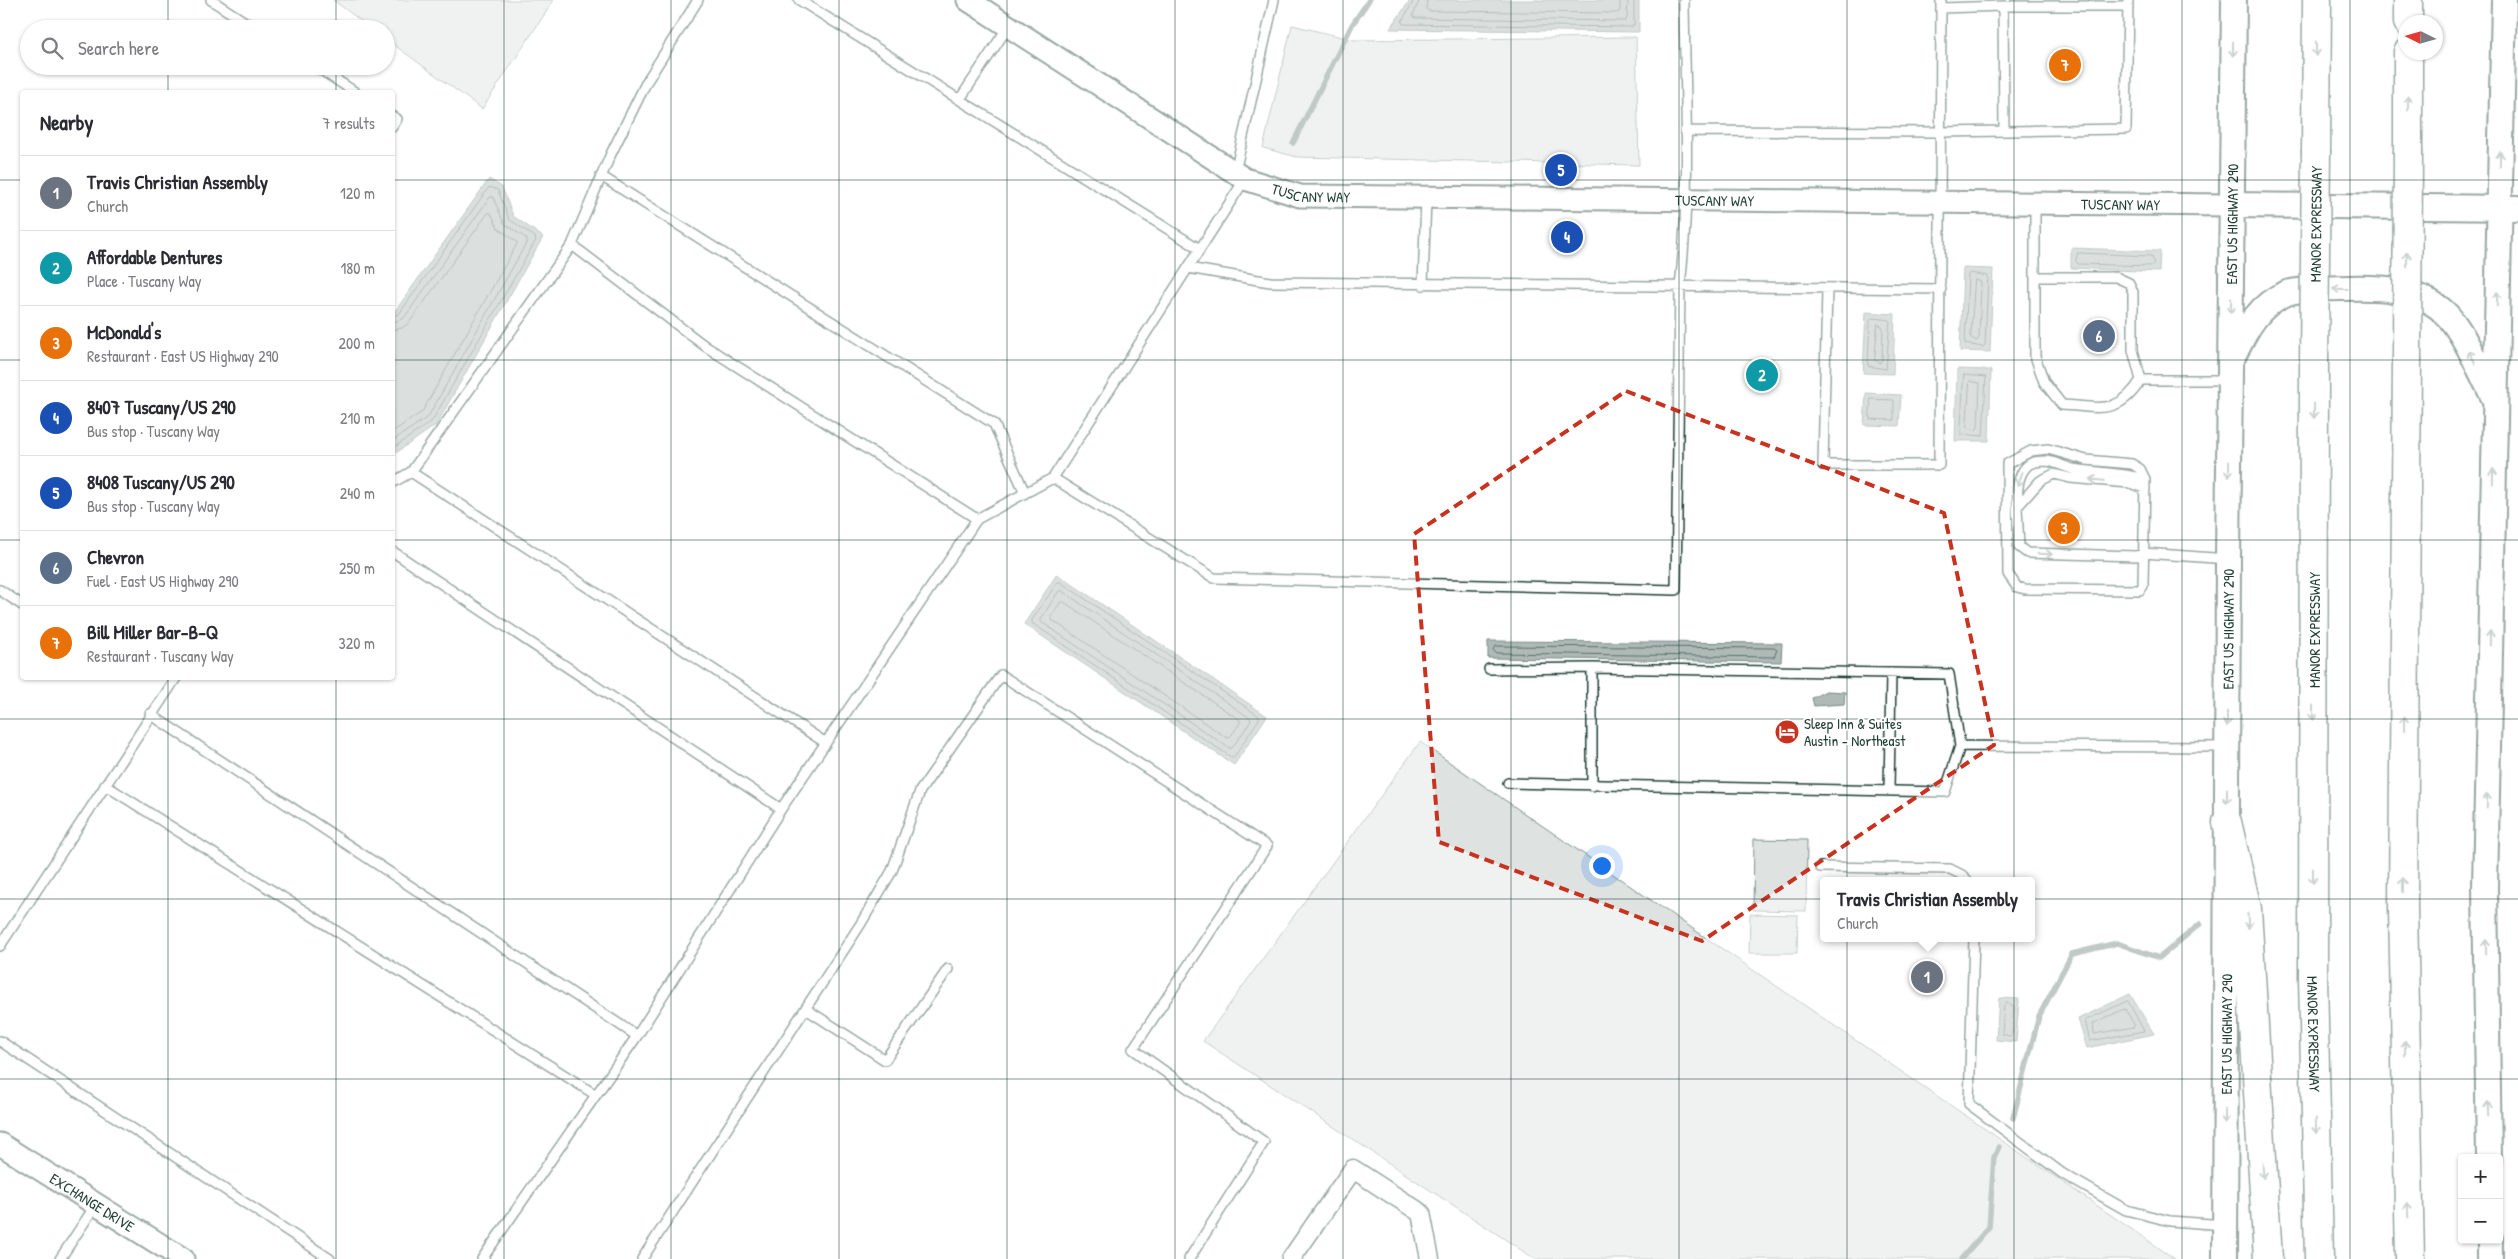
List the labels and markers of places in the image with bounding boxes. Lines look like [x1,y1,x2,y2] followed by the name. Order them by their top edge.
[2049,46,2081,84] pin: 7
[1545,151,1577,189] pin: 5
[1551,218,1583,256] pin: 4
[2083,317,2115,355] pin: 6
[1746,356,1778,394] pin: 2
[2048,509,2080,547] pin: 3
[1804,713,1906,751] place label: Sleep Inn & Suites Austin - Northeast
[1774,719,1800,745] hotel icon: Sleep Inn & Suites Austin - Northeast
[1911,958,1943,996] pin: 1

